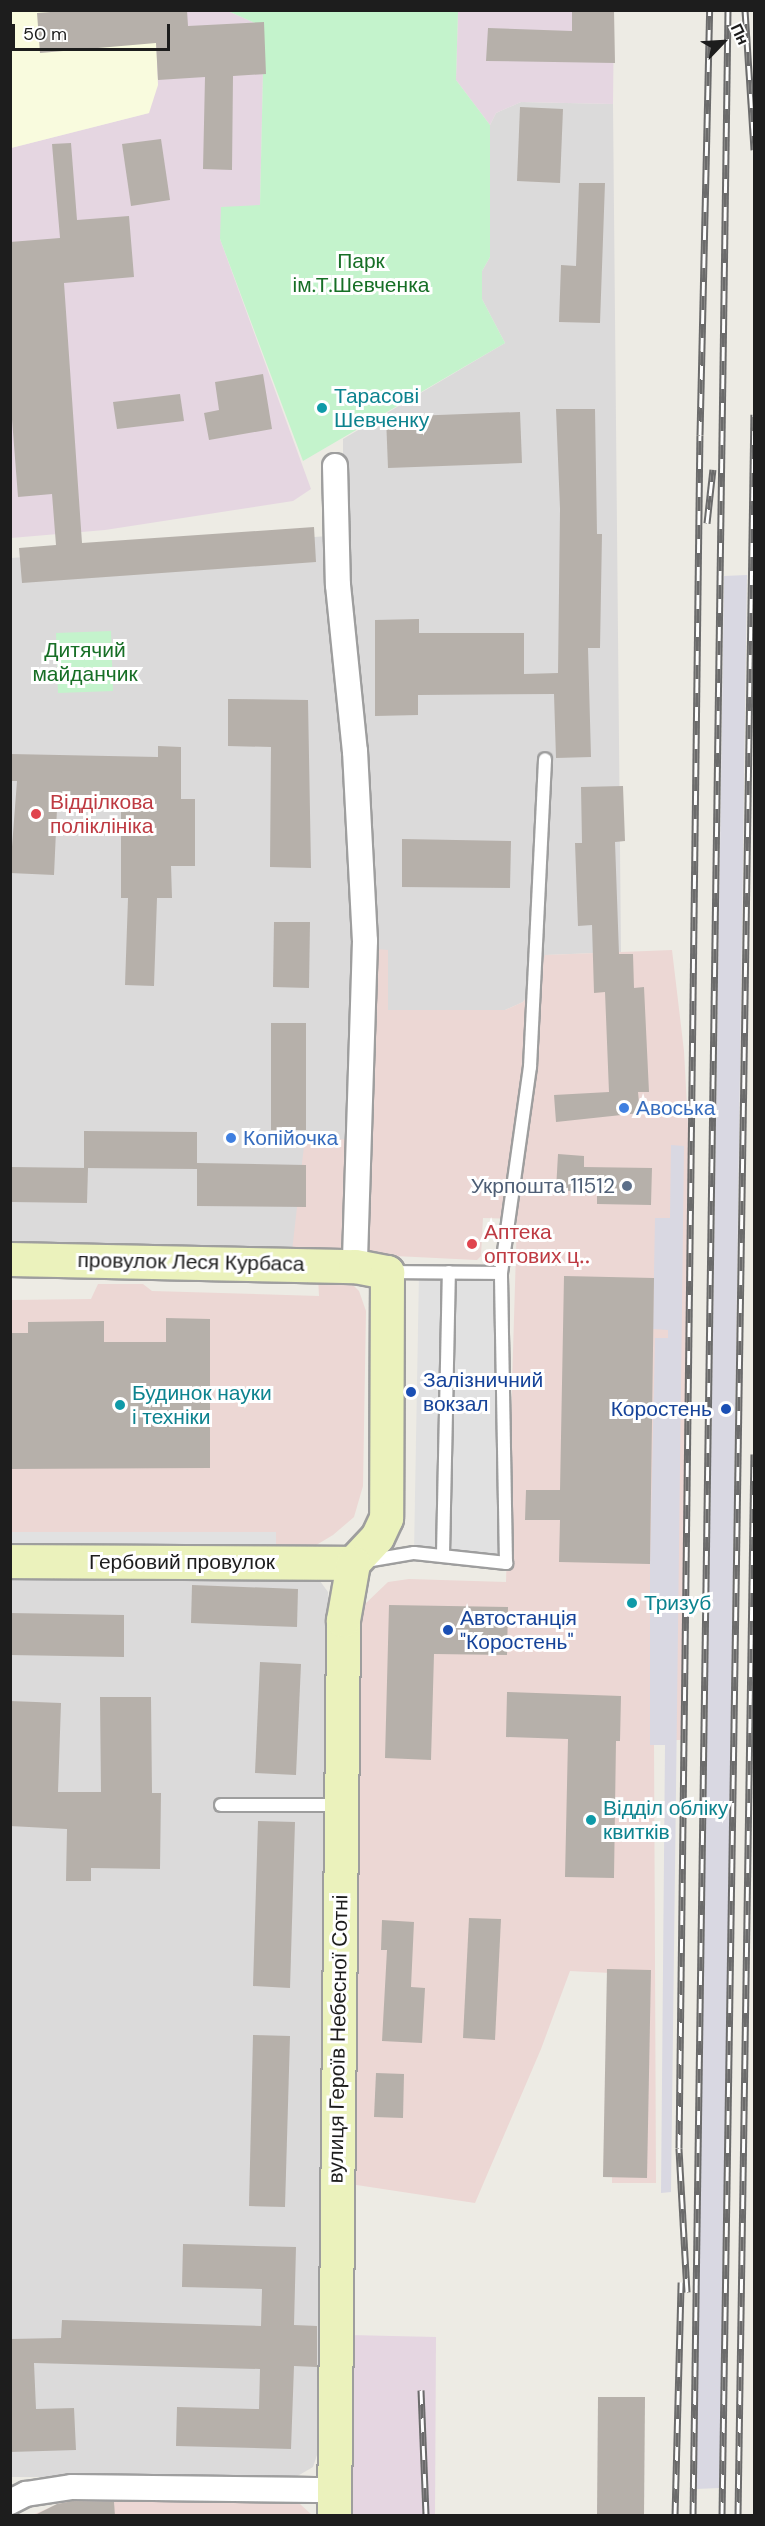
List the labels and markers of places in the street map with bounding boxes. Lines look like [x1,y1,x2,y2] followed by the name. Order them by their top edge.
[334,383,429,433] place label: Тарасові Шевченку
[315,401,329,415] marker: Тарасові Шевченку
[50,789,154,839] place label: Відділкова поліклініка
[27,805,45,823] marker: Відділкова поліклініка
[636,1095,715,1121] place label: Авоська
[617,1101,631,1115] marker: Авоська
[243,1125,338,1151] place label: Копійочка
[224,1131,238,1145] marker: Копійочка
[471,1173,615,1199] place label: Укрпошта 11512
[620,1179,634,1193] marker: Укрпошта 11512
[484,1219,590,1269] place label: Аптека оптових ц‥
[465,1237,479,1251] marker: Аптека оптових ц‥
[423,1367,543,1417] place label: Залізничний вокзал
[132,1380,272,1430] place label: Будинок науки і техніки
[404,1385,418,1399] marker: Залізничний вокзал
[611,1396,712,1422] place label: Коростень
[113,1398,127,1412] marker: Будинок науки і техніки
[717,1400,735,1418] marker: Коростень
[644,1590,711,1616] place label: Тризуб
[625,1596,639,1610] marker: Тризуб
[460,1605,577,1655] place label: Автостанція "Коростень"
[441,1623,455,1637] marker: Автостанція "Коростень"
[603,1795,728,1845] place label: Відділ обліку квитків
[584,1813,598,1827] marker: Відділ обліку квитків

